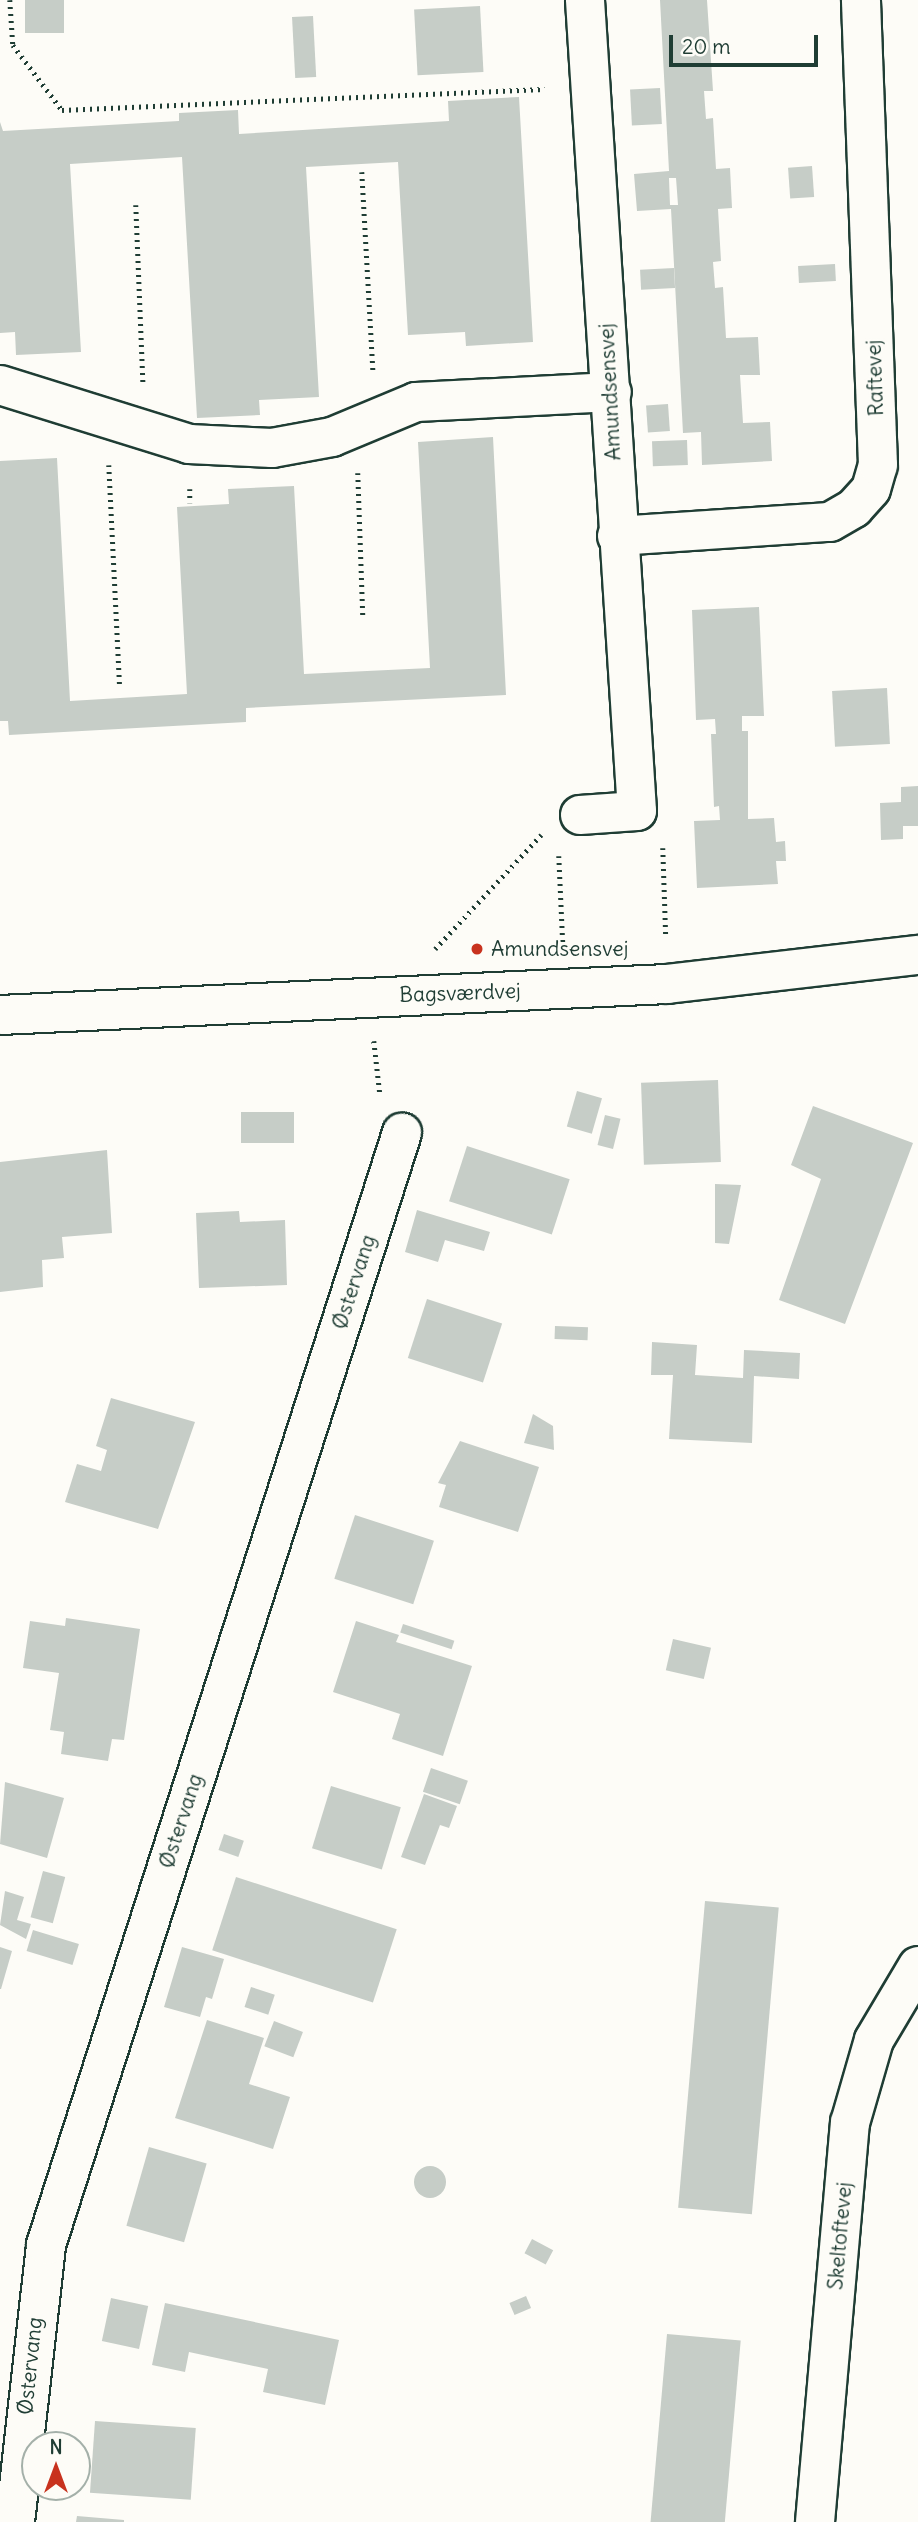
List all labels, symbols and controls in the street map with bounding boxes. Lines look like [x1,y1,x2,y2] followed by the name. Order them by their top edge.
[673,21,822,65] scale bar
[682,33,731,60] text: 20 m
[594,323,626,461] street label: Amundsensvej
[861,339,889,417] street label: Raftevej
[491,936,628,962] place label: Amundsensvej
[469,941,485,957] marker: Amundsensvej
[399,978,521,1008] street label: Bagsværdvej
[327,1231,381,1333] street label: Østervang
[154,1770,208,1872] street label: Østervang
[823,2181,857,2291] street label: Skeltoftevej
[12,2316,48,2416] street label: Østervang
[21,2431,91,2501] north arrow
[49,2435,63,2459] text: N

